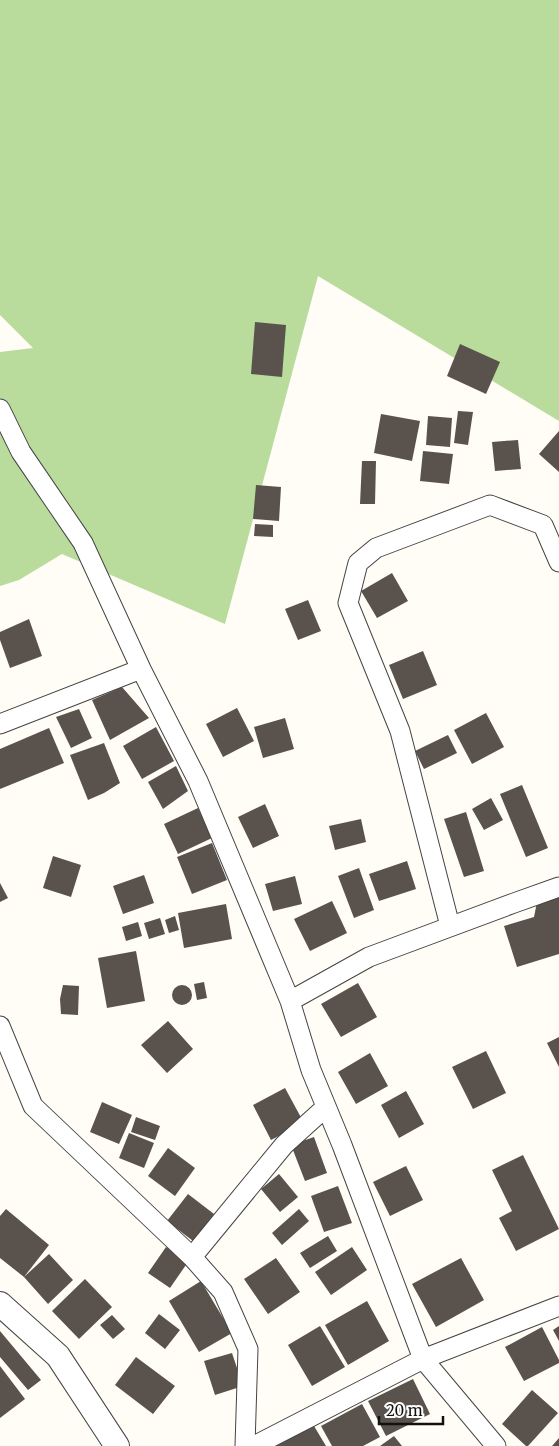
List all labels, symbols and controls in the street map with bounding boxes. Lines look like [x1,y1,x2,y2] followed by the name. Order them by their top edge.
[379,1394,443,1426] scale bar
[386,1401,423,1420] text: 20 m

